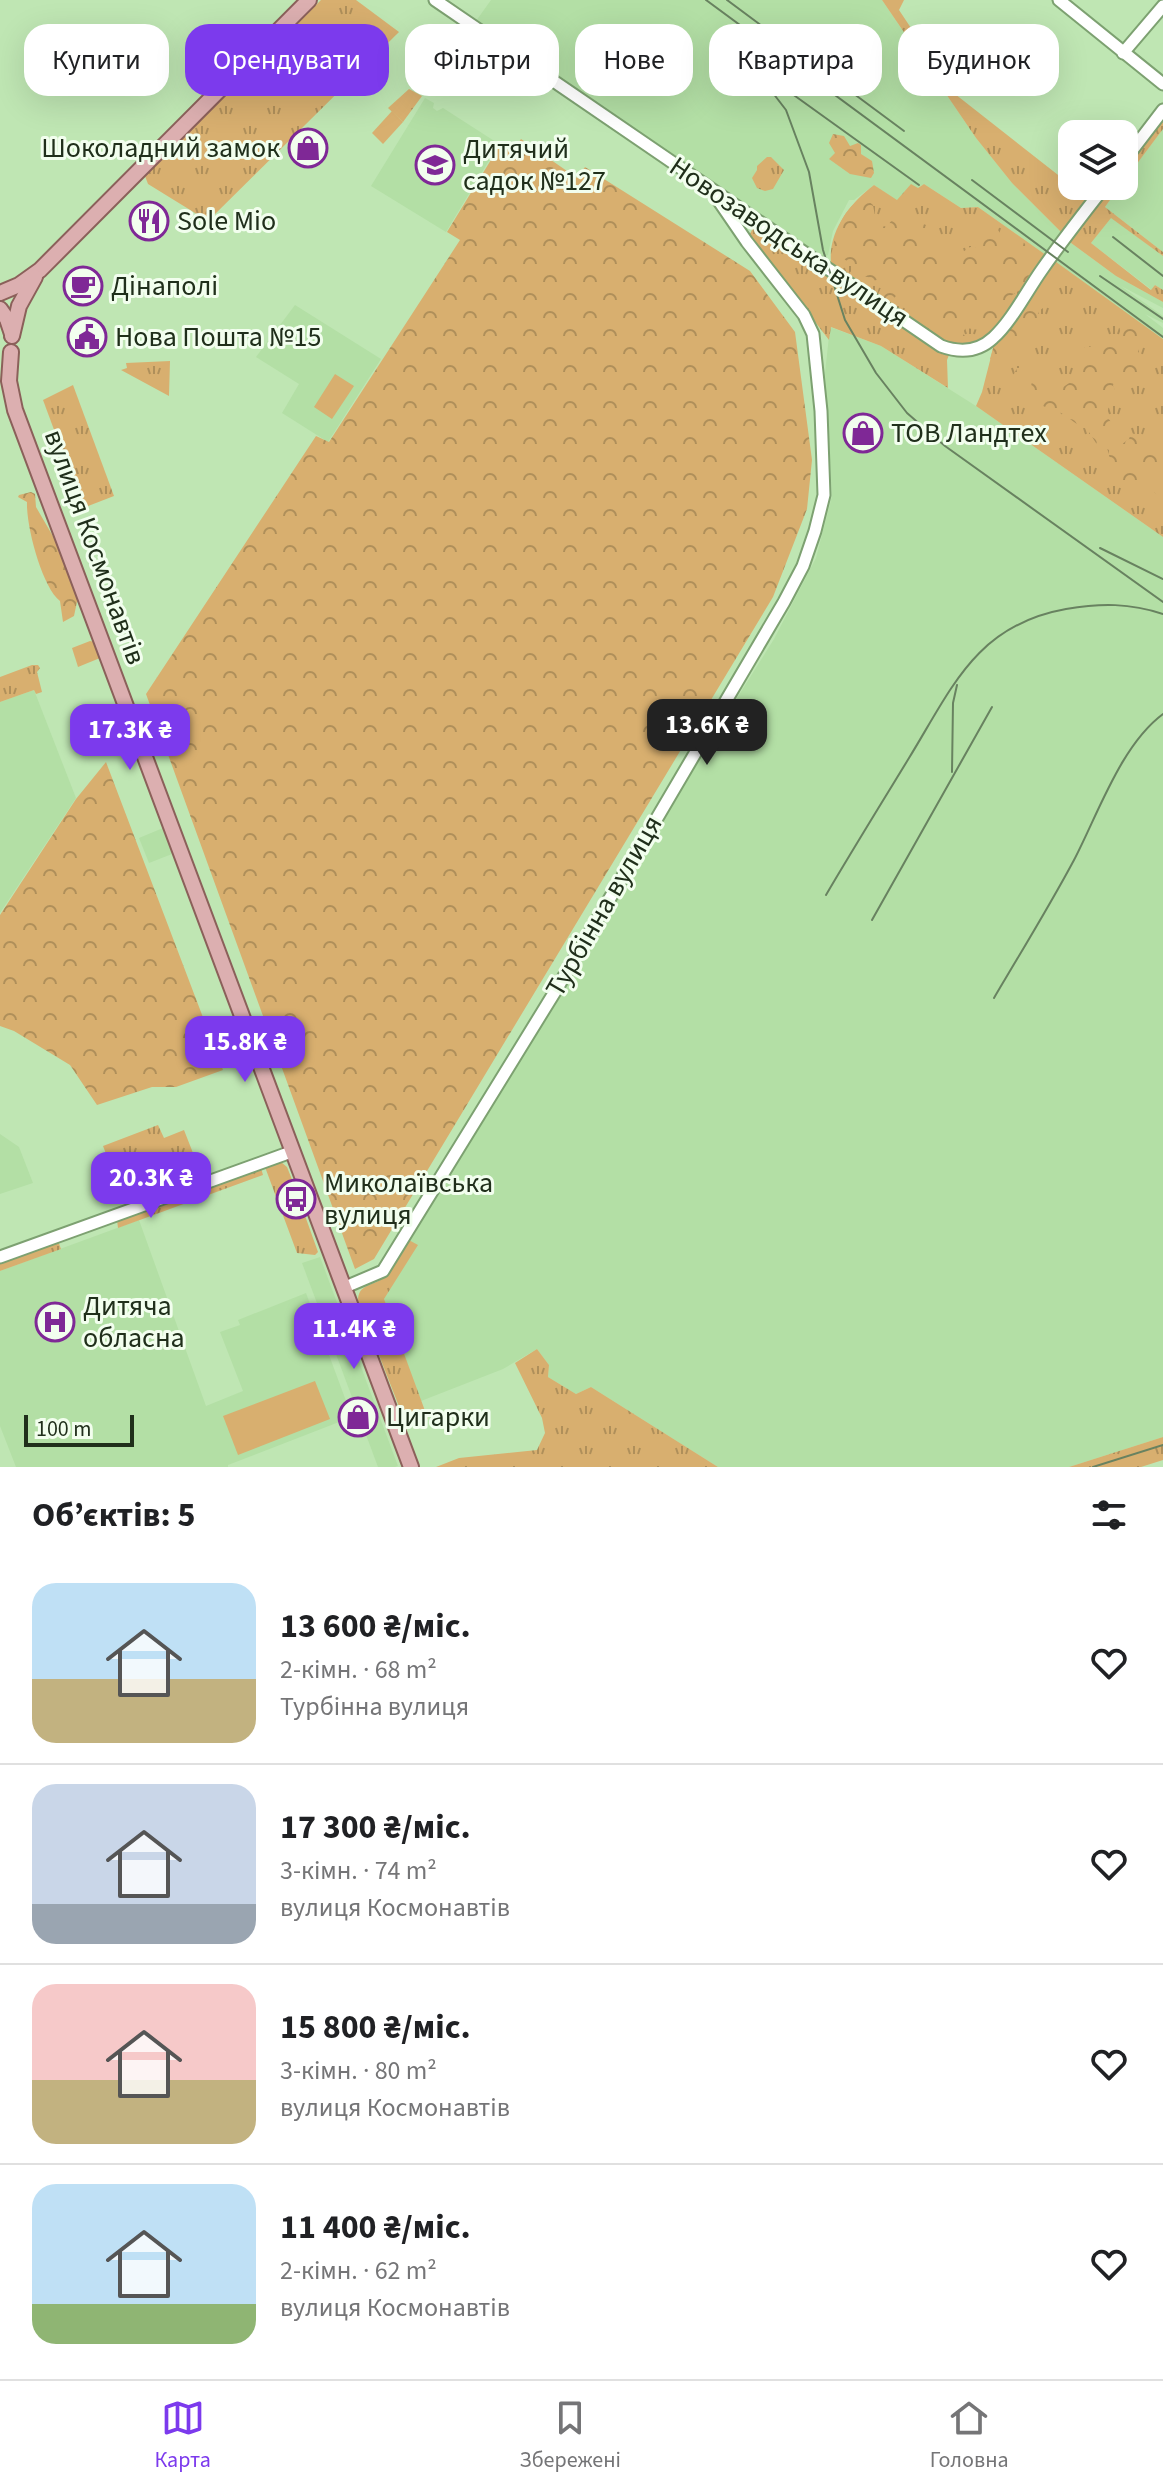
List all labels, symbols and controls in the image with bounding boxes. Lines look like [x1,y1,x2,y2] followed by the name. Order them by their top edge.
[24,24,169,96] chip: Купити
[185,24,389,96] chip: Орендувати
[405,24,559,96] chip: Фільтри
[575,24,693,96] chip: Нове
[709,24,882,96] chip: Квартира
[898,24,1059,96] chip: Будинок
[1058,120,1138,200] map controls
[1058,120,1138,200] button: layers
[287,127,329,169] shop icon: Шоколадний замок
[41,128,280,168] place label: Шоколадний замок
[463,129,606,201] place label: Дитячий садок №127
[414,144,456,186] school or university icon: Дитячий садок №127
[661,147,917,337] street label: Новозаводська вулиця
[128,200,170,242] restaurant icon: Sole Mio
[177,201,276,241] place label: Sole Mio
[62,265,104,307] cafe icon: Дінаполі
[111,266,218,306] place label: Дінаполі
[66,316,108,358] public building icon: Нова Пошта №15
[115,317,321,357] place label: Нова Пошта №15
[842,412,884,454] shop icon: ТОВ Ландтех
[891,413,1047,453] place label: ТОВ Ландтех
[34,424,156,670] street label: вулиця Космонавтів
[633,699,781,767] pin: 13.6K ₴
[56,704,204,772] pin: 17.3K ₴
[665,706,749,743] text: 13.6K ₴
[88,711,172,748] text: 17.3K ₴
[536,808,672,1004] street label: Турбінна вулиця
[171,1016,319,1084] pin: 15.8K ₴
[203,1023,287,1060] text: 15.8K ₴
[77,1152,225,1220] pin: 20.3K ₴
[109,1159,193,1196] text: 20.3K ₴
[324,1163,493,1235] place label: Миколаївська вулиця
[275,1178,317,1220] bus stop icon: Миколаївська вулиця
[83,1286,185,1358] place label: Дитяча обласна
[34,1301,76,1343] hospital icon: Дитяча обласна
[280,1303,428,1371] pin: 11.4K ₴
[312,1310,396,1347] text: 11.4K ₴
[337,1396,379,1438] shop icon: Цигарки
[386,1397,490,1437] place label: Цигарки
[24,1411,134,1447] scale bar
[36,1413,91,1445] text: 100 m
[32,1491,195,1540] text: Об’єктів: 5
[1087,1493,1131,1537] icon: filters
[280,1602,471,1651] text: 13 600 ₴/міс.
[96,1615,192,1711] icon: home
[1087,1641,1131,1685] icon: heart
[280,1651,437,1688] text: 2-кімн. · 68 m²
[280,1688,469,1725] text: Турбінна вулиця
[280,1803,471,1852] text: 17 300 ₴/міс.
[96,1816,192,1912] icon: home
[1087,1842,1131,1886] icon: heart
[280,1852,437,1889] text: 3-кімн. · 74 m²
[280,1889,510,1926] text: вулиця Космонавтів
[280,2003,471,2052] text: 15 800 ₴/міс.
[96,2016,192,2112] icon: home
[1087,2042,1131,2086] icon: heart
[280,2052,437,2089] text: 3-кімн. · 80 m²
[280,2089,510,2126] text: вулиця Космонавтів
[280,2203,471,2252] text: 11 400 ₴/міс.
[96,2216,192,2312] icon: home
[1087,2242,1131,2286] icon: heart
[280,2252,437,2289] text: 2-кімн. · 62 m²
[280,2289,510,2326] text: вулиця Космонавтів
[154,2396,211,2476] tab: Карта
[520,2396,621,2476] tab: Збережені
[930,2396,1009,2476] tab: Головна

